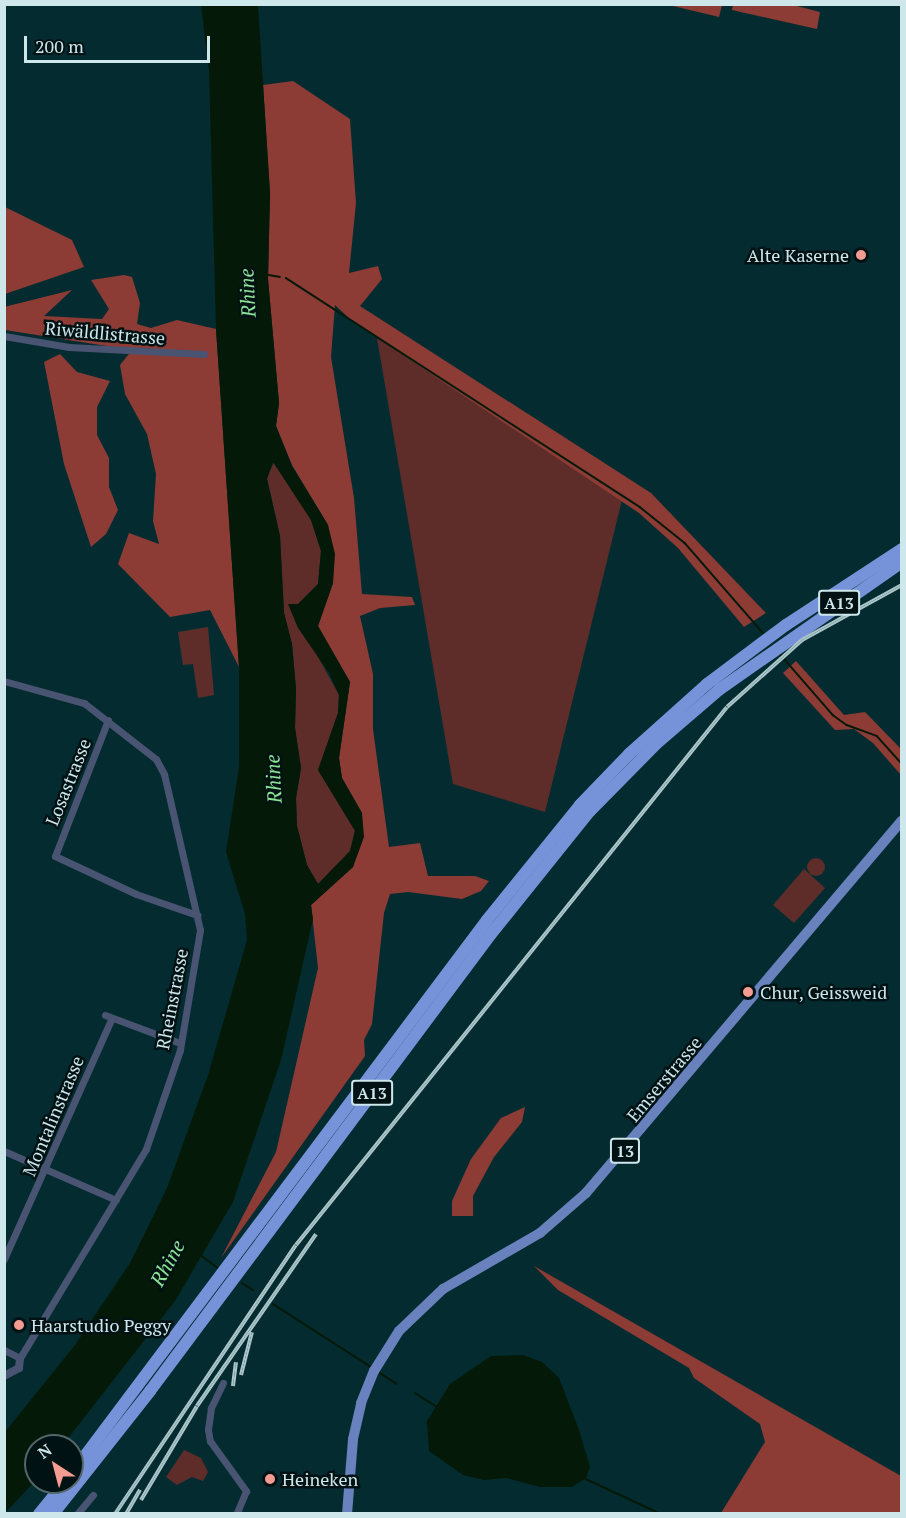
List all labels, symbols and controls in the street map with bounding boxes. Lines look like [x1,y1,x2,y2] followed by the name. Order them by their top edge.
[27,24,213,62] scale bar
[35,34,84,58] text: 200 m
[747,244,849,266] place label: Alte Kaserne
[854,248,868,262] marker: Alte Kaserne
[234,268,260,318] water label: Rhine
[44,317,166,349] street label: Riwäldlistrasse
[818,590,860,616] road number: A13
[41,735,95,829] street label: Losastrasse
[260,754,286,804] water label: Rhine
[152,947,192,1051] street label: Rheinstrasse
[760,981,888,1003] place label: Chur, Geissweid
[741,985,755,999] marker: Chur, Geissweid
[622,1032,706,1126] street label: Emserstrasse
[18,1053,88,1179] street label: Montalinstrasse
[351,1080,393,1106] road number: A13
[608,1138,642,1164] road number: 13
[145,1236,189,1290] water label: Rhine
[31,1314,171,1336] place label: Haarstudio Peggy
[12,1318,26,1332] marker: Haarstudio Peggy
[24,1434,84,1494] north arrow
[33,1439,56,1464] text: N
[282,1468,358,1490] place label: Heineken
[263,1472,277,1486] marker: Heineken

